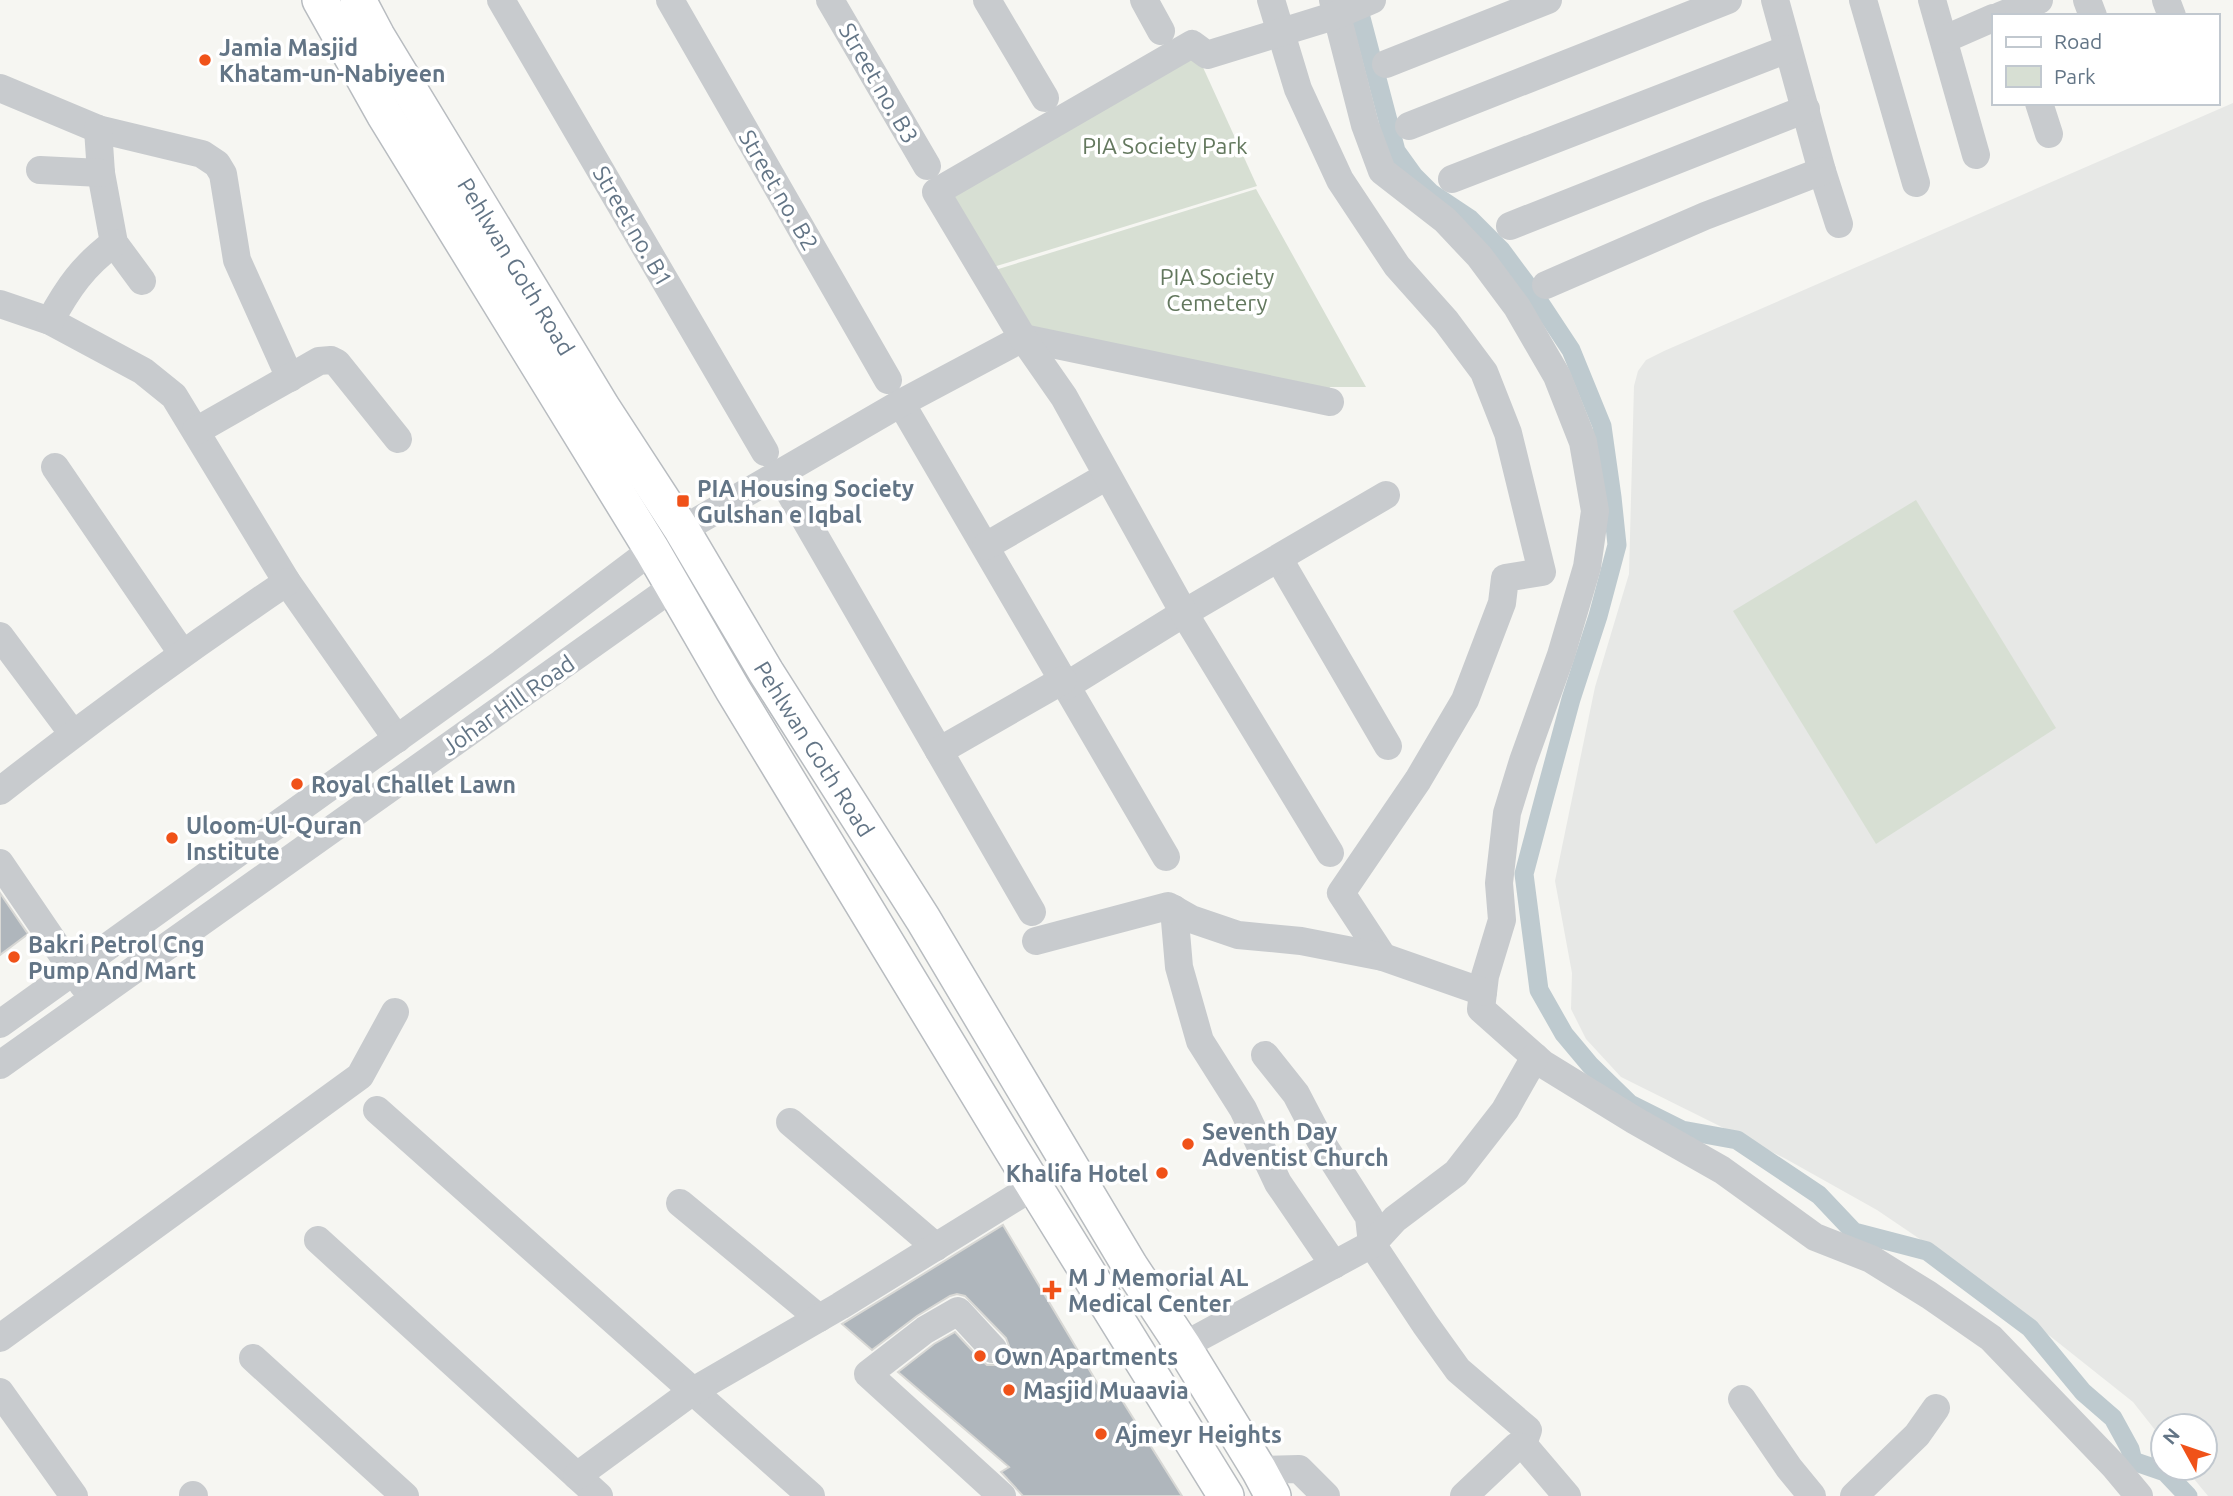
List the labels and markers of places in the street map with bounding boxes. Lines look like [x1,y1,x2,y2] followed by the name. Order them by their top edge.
[219,35,446,86] place label: Jamia Masjid Khatam-un-Nabiyeen
[197,52,213,68] marker: Jamia Masjid Khatam-un-Nabiyeen
[697,476,914,527] place label: PIA Housing Society Gulshan e Iqbal
[675,493,691,509] marker: PIA Housing Society Gulshan e Iqbal
[311,772,516,797] place label: Royal Challet Lawn
[289,776,305,792] marker: Royal Challet Lawn
[186,813,362,864] place label: Uloom-Ul-Quran Institute
[164,830,180,846] marker: Uloom-Ul-Quran Institute
[28,932,205,983] place label: Bakri Petrol Cng Pump And Mart
[6,949,22,965] marker: Bakri Petrol Cng Pump And Mart
[1202,1119,1389,1170] place label: Seventh Day Adventist Church
[1180,1136,1196,1152] marker: Seventh Day Adventist Church
[1006,1161,1148,1186] place label: Khalifa Hotel
[1154,1165,1170,1181] marker: Khalifa Hotel
[1068,1265,1249,1316] place label: M J Memorial AL Medical Center
[1042,1280,1062,1300] marker: M J Memorial AL Medical Center
[994,1344,1178,1369] place label: Own Apartments
[972,1348,988,1364] marker: Own Apartments
[1023,1378,1189,1403] place label: Masjid Muaavia
[1001,1382,1017,1398] marker: Masjid Muaavia
[1115,1422,1282,1447] place label: Ajmeyr Heights
[1093,1426,1109,1442] marker: Ajmeyr Heights

